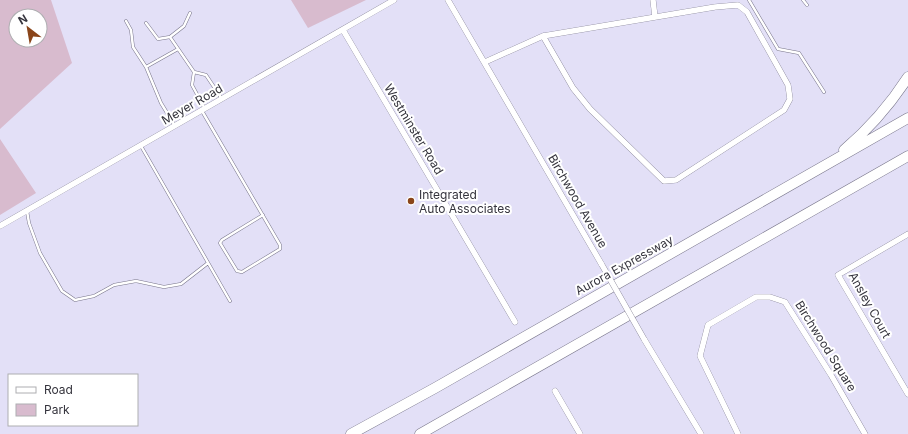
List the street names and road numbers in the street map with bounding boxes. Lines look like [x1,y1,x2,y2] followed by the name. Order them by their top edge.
[159,81,225,127] street label: Meyer Road
[381,81,447,177] street label: Westminster Road
[545,151,611,251] street label: Birchwood Avenue
[572,232,676,298] street label: Aurora Expressway
[846,269,894,341] street label: Ansley Court
[792,298,860,394] street label: Birchwood Square

